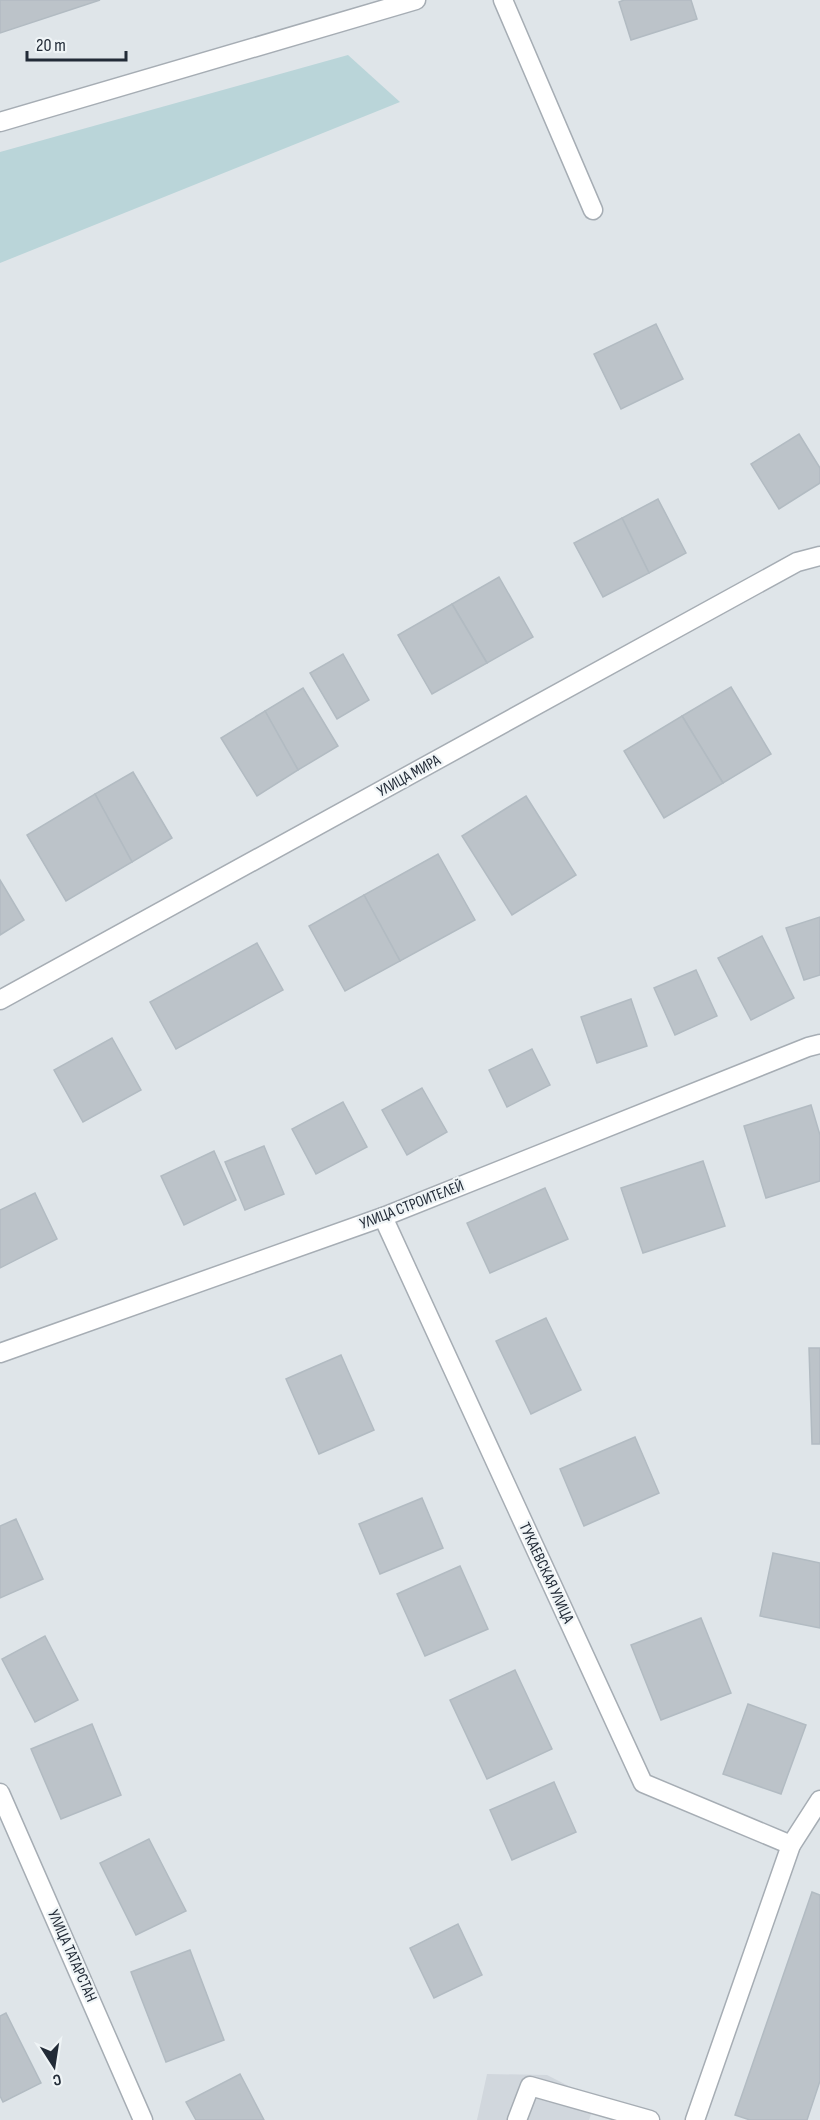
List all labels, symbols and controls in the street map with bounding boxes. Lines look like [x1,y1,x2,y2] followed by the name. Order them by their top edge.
[27,24,126,62] scale bar
[36,35,66,56] text: 20 m
[374,751,444,801] street label: УЛИЦА МИРА
[357,1176,467,1234] street label: УЛИЦА СТРОИТЕЛЕЙ
[514,1520,578,1627] street label: ТУКАЕВСКАЯ УЛИЦА
[43,1907,101,2005] street label: УЛИЦА ТАТАРСТАН
[24,2036,84,2096] north arrow
[51,2069,63,2089] text: С

